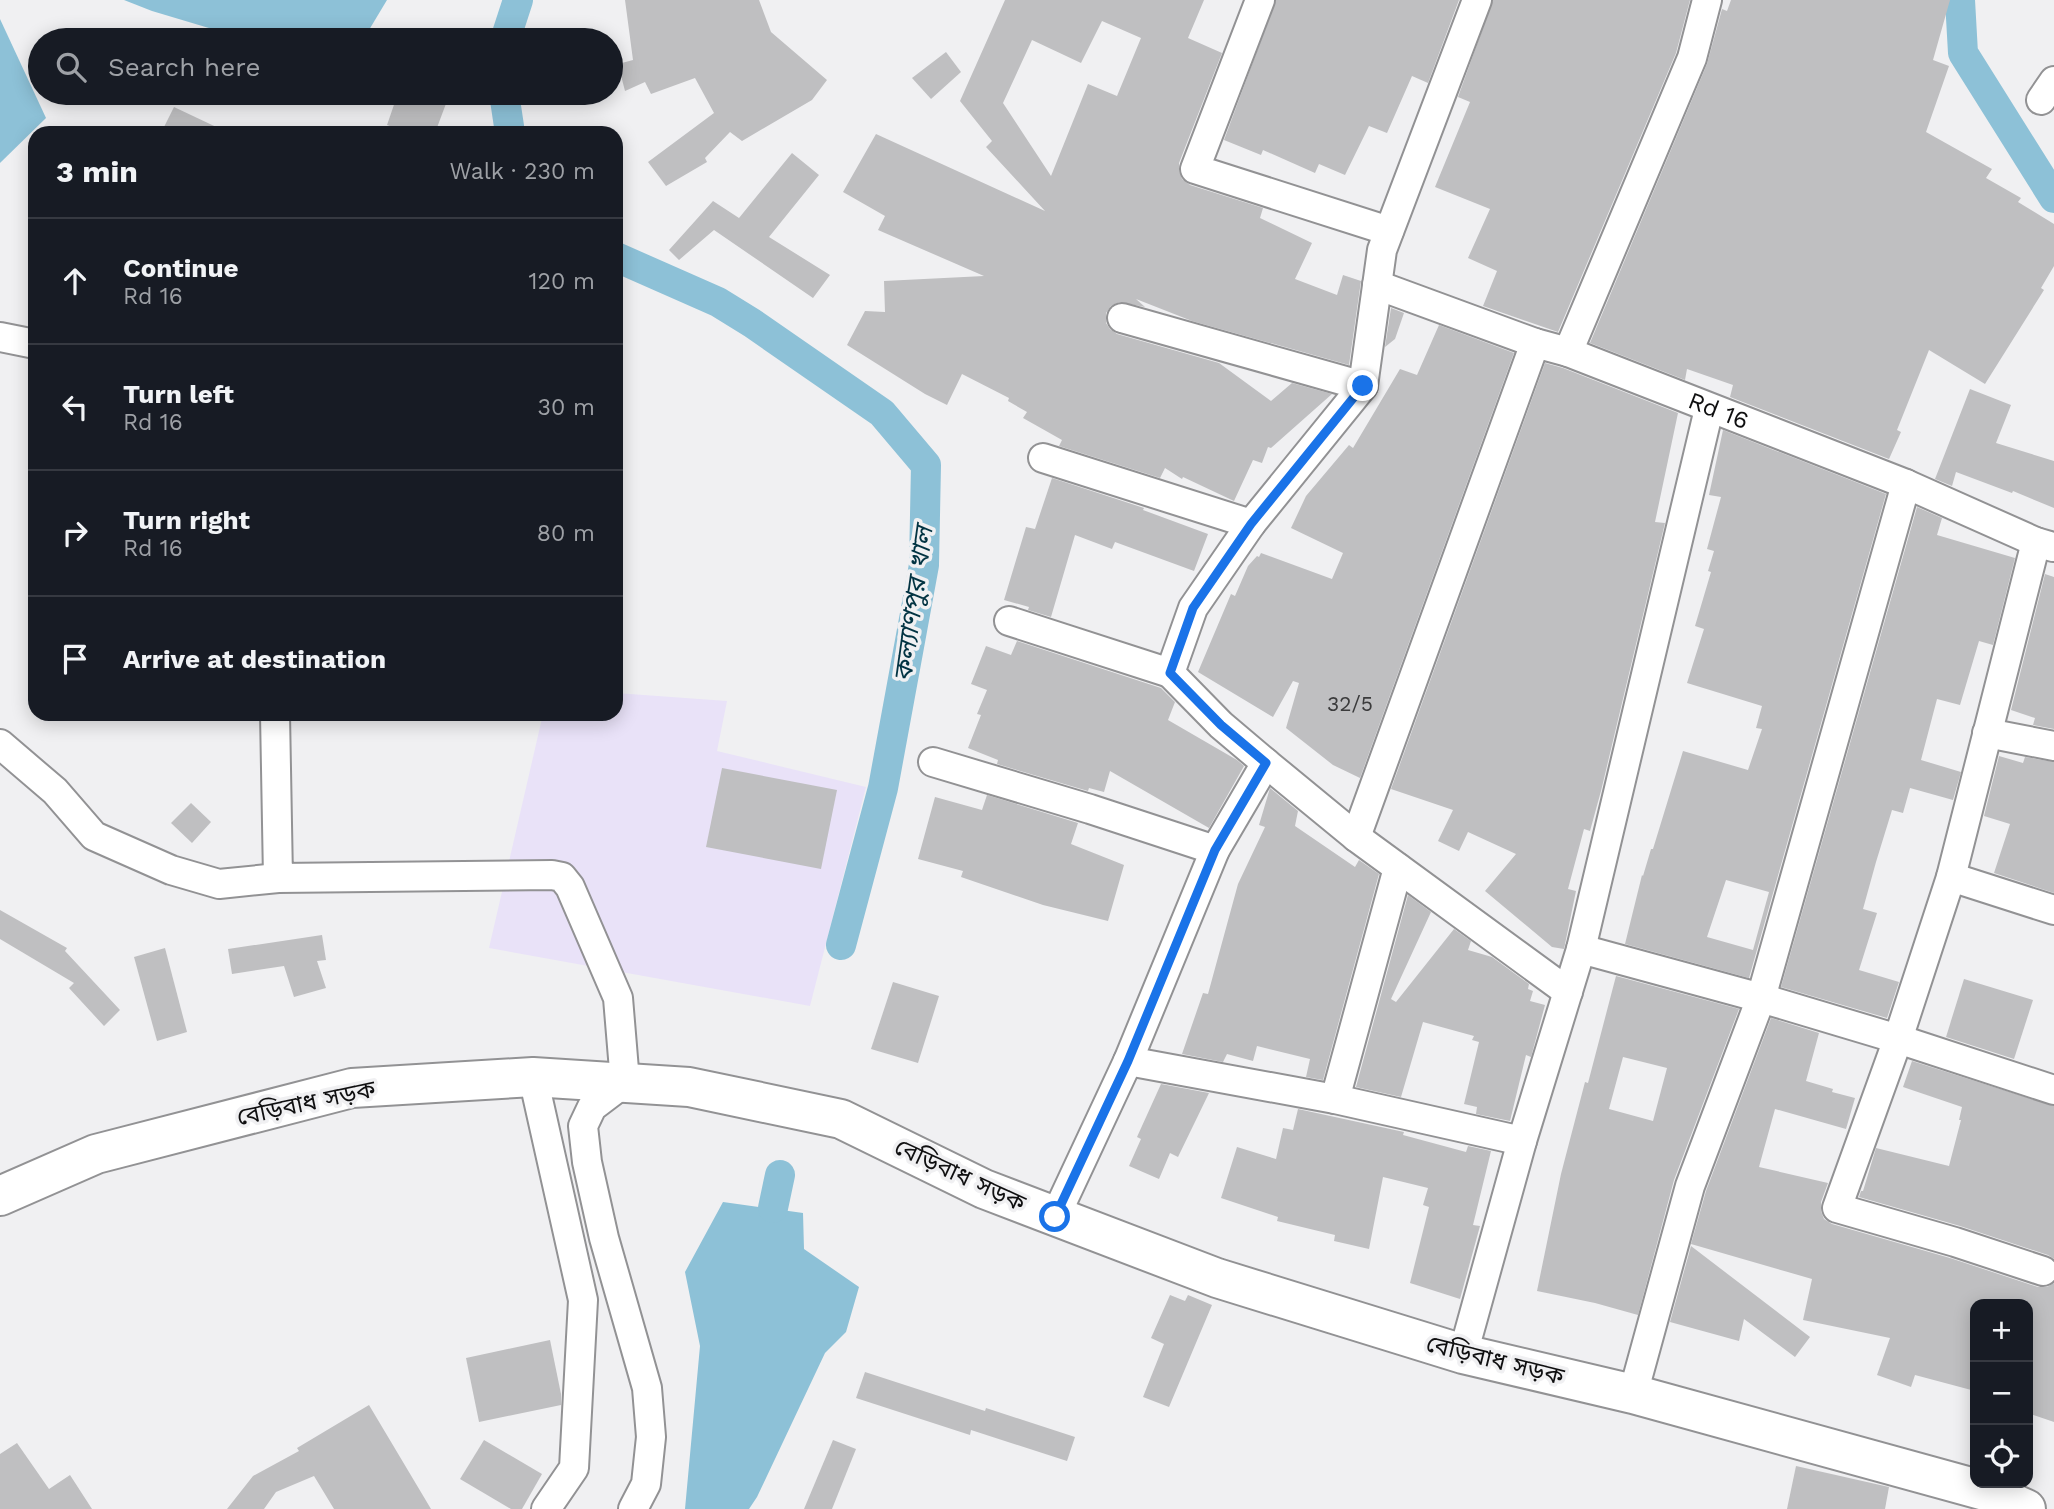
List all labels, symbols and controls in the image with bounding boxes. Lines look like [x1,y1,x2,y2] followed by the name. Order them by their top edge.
[28,28,623,105] search box
[52,48,90,86] icon: search
[108,52,260,82] text: Search here
[56,154,138,189] text: 3 min
[449,158,595,185] text: Walk · 230 m
[123,253,239,283] text: Continue
[56,262,94,300] icon: ahead
[529,268,595,295] text: 120 m
[123,283,183,310] text: Rd 16
[1347,370,1378,401] route end
[123,379,234,409] text: Turn left
[1684,386,1753,435] street label: Rd 16
[56,388,94,426] icon: left
[538,394,595,421] text: 30 m
[123,409,183,436] text: Rd 16
[123,505,250,535] text: Turn right
[56,514,94,552] icon: right
[537,520,595,547] text: 80 m
[887,520,939,683] water label: কল্যাণপুর খাল
[123,535,183,562] text: Rd 16
[56,640,94,678] icon: arrive
[123,644,386,674] text: Arrive at destination
[1327,691,1373,716] house number: 32/5
[234,1075,378,1131] street label: বেড়িবাধ সড়ক
[890,1133,1030,1218] street label: বেড়িবাধ সড়ক
[1039,1201,1070,1232] route start
[1970,1299,2033,1488] map controls
[1970,1299,2033,1362] button: +
[1423,1329,1567,1391] street label: বেড়িবাধ সড়ক
[1970,1362,2033,1425] button: −
[1970,1425,2033,1488] button: locate

